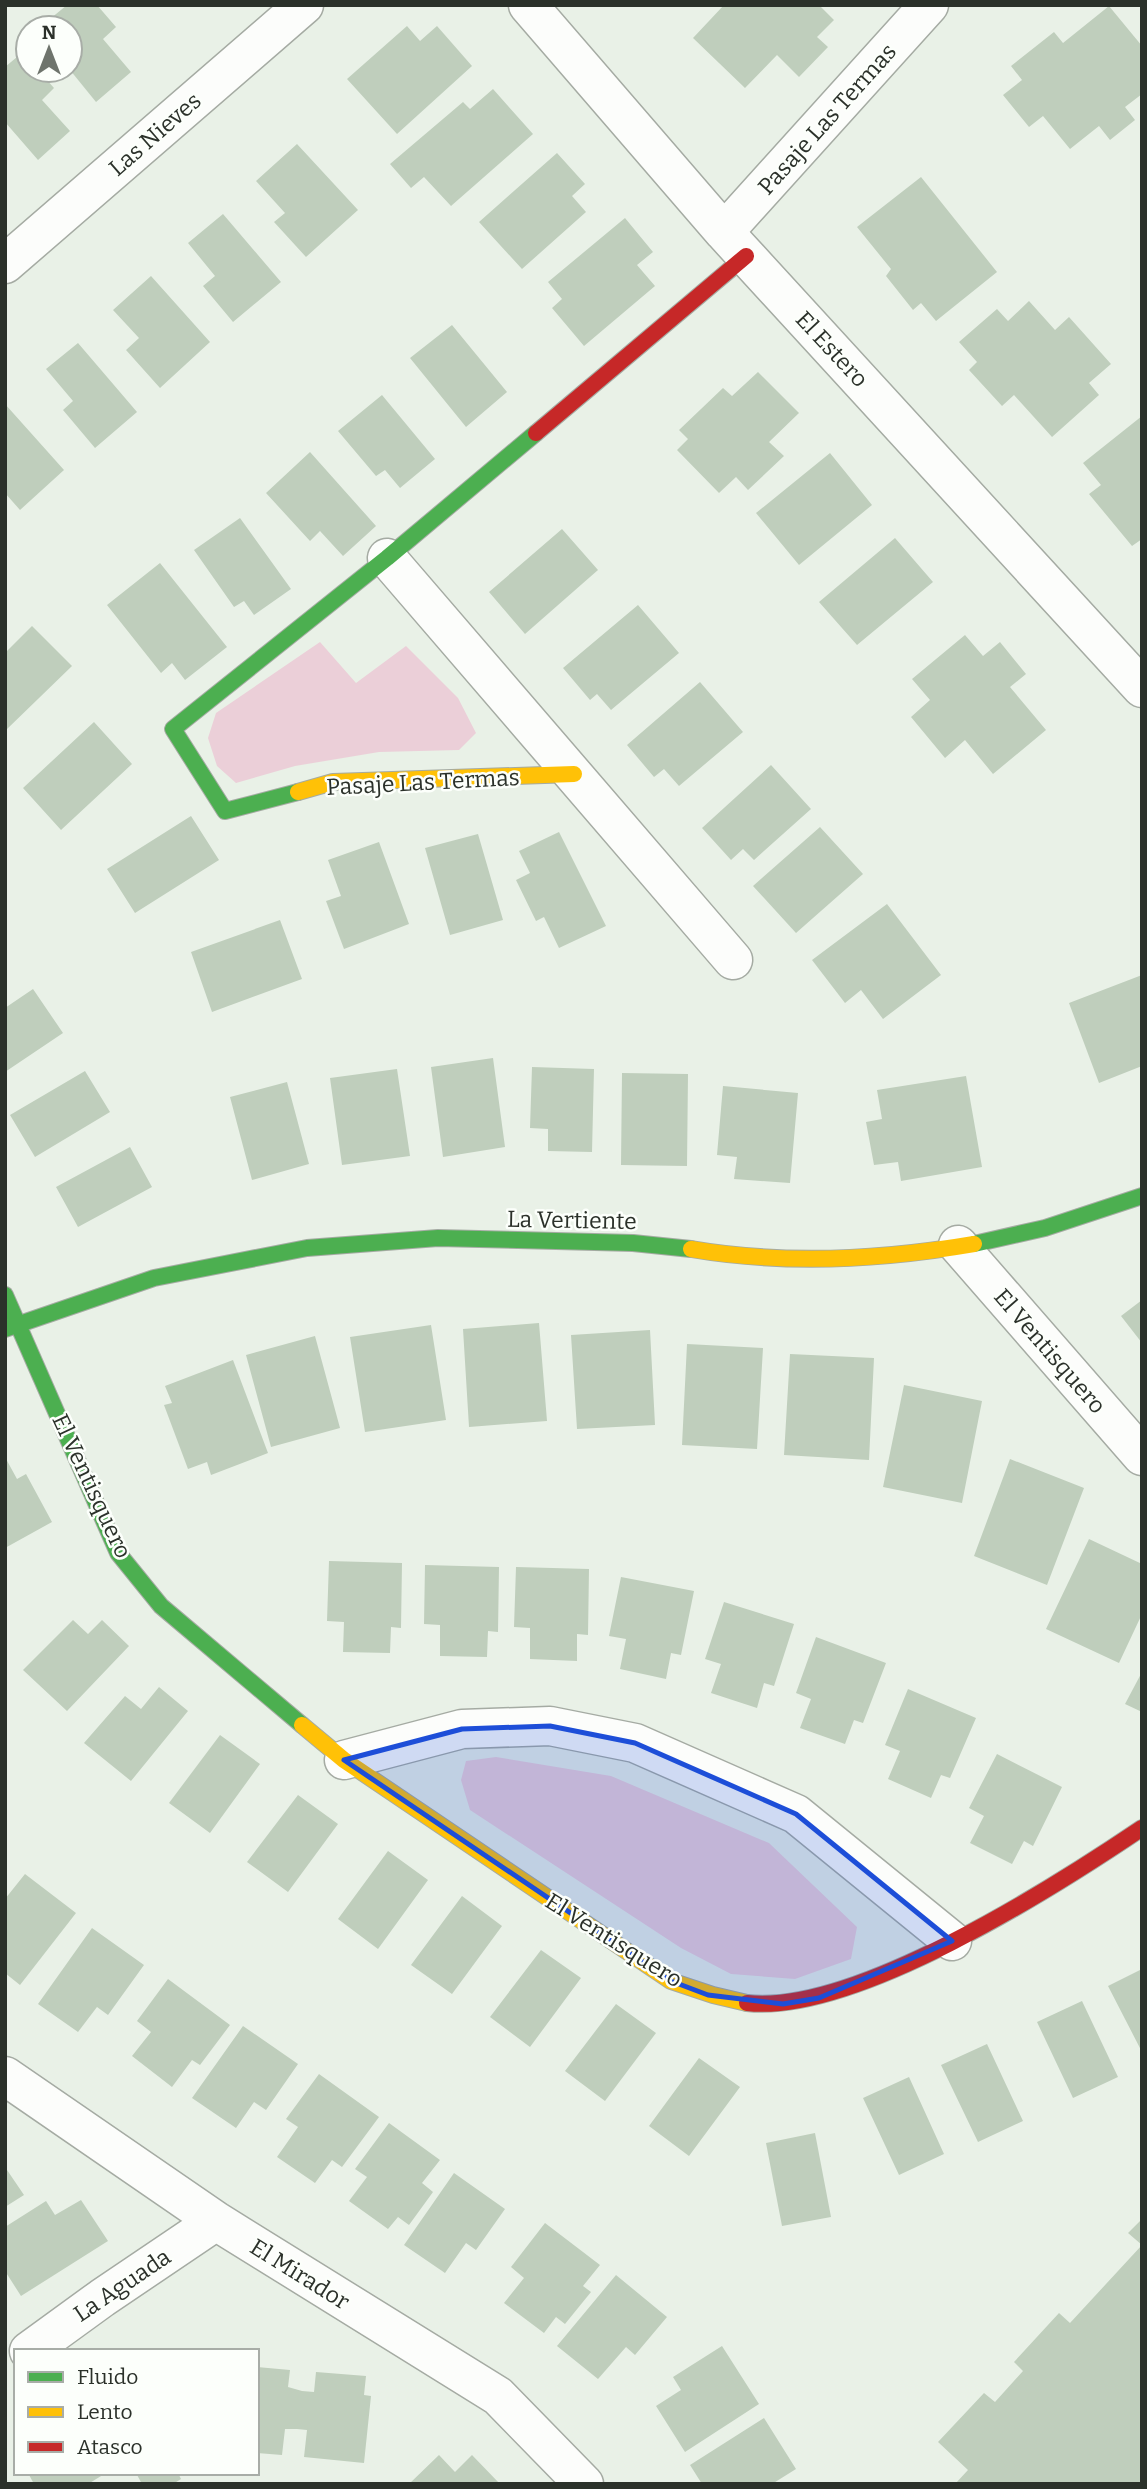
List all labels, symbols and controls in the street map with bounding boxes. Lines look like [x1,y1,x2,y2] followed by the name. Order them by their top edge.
[14,14,84,84] north arrow
[42,21,57,44] text: N
[752,38,902,200] street label: Pasaje Las Termas
[103,86,207,182] street label: Las Nieves
[790,305,874,393] street label: El Estero
[326,763,520,801] street label: Pasaje Las Termas
[507,1205,637,1235] street label: La Vertiente
[988,1283,1112,1419] street label: El Ventisquero
[46,1409,138,1563] street label: El Ventisquero
[540,1887,688,1993] street label: El Ventisquero
[245,2232,355,2316] street label: El Mirador
[68,2242,176,2328] street label: La Aguada
[14,2349,259,2475] legend
[77,2364,138,2390] text: Fluido
[77,2399,133,2425] text: Lento
[77,2434,143,2460] text: Atasco

